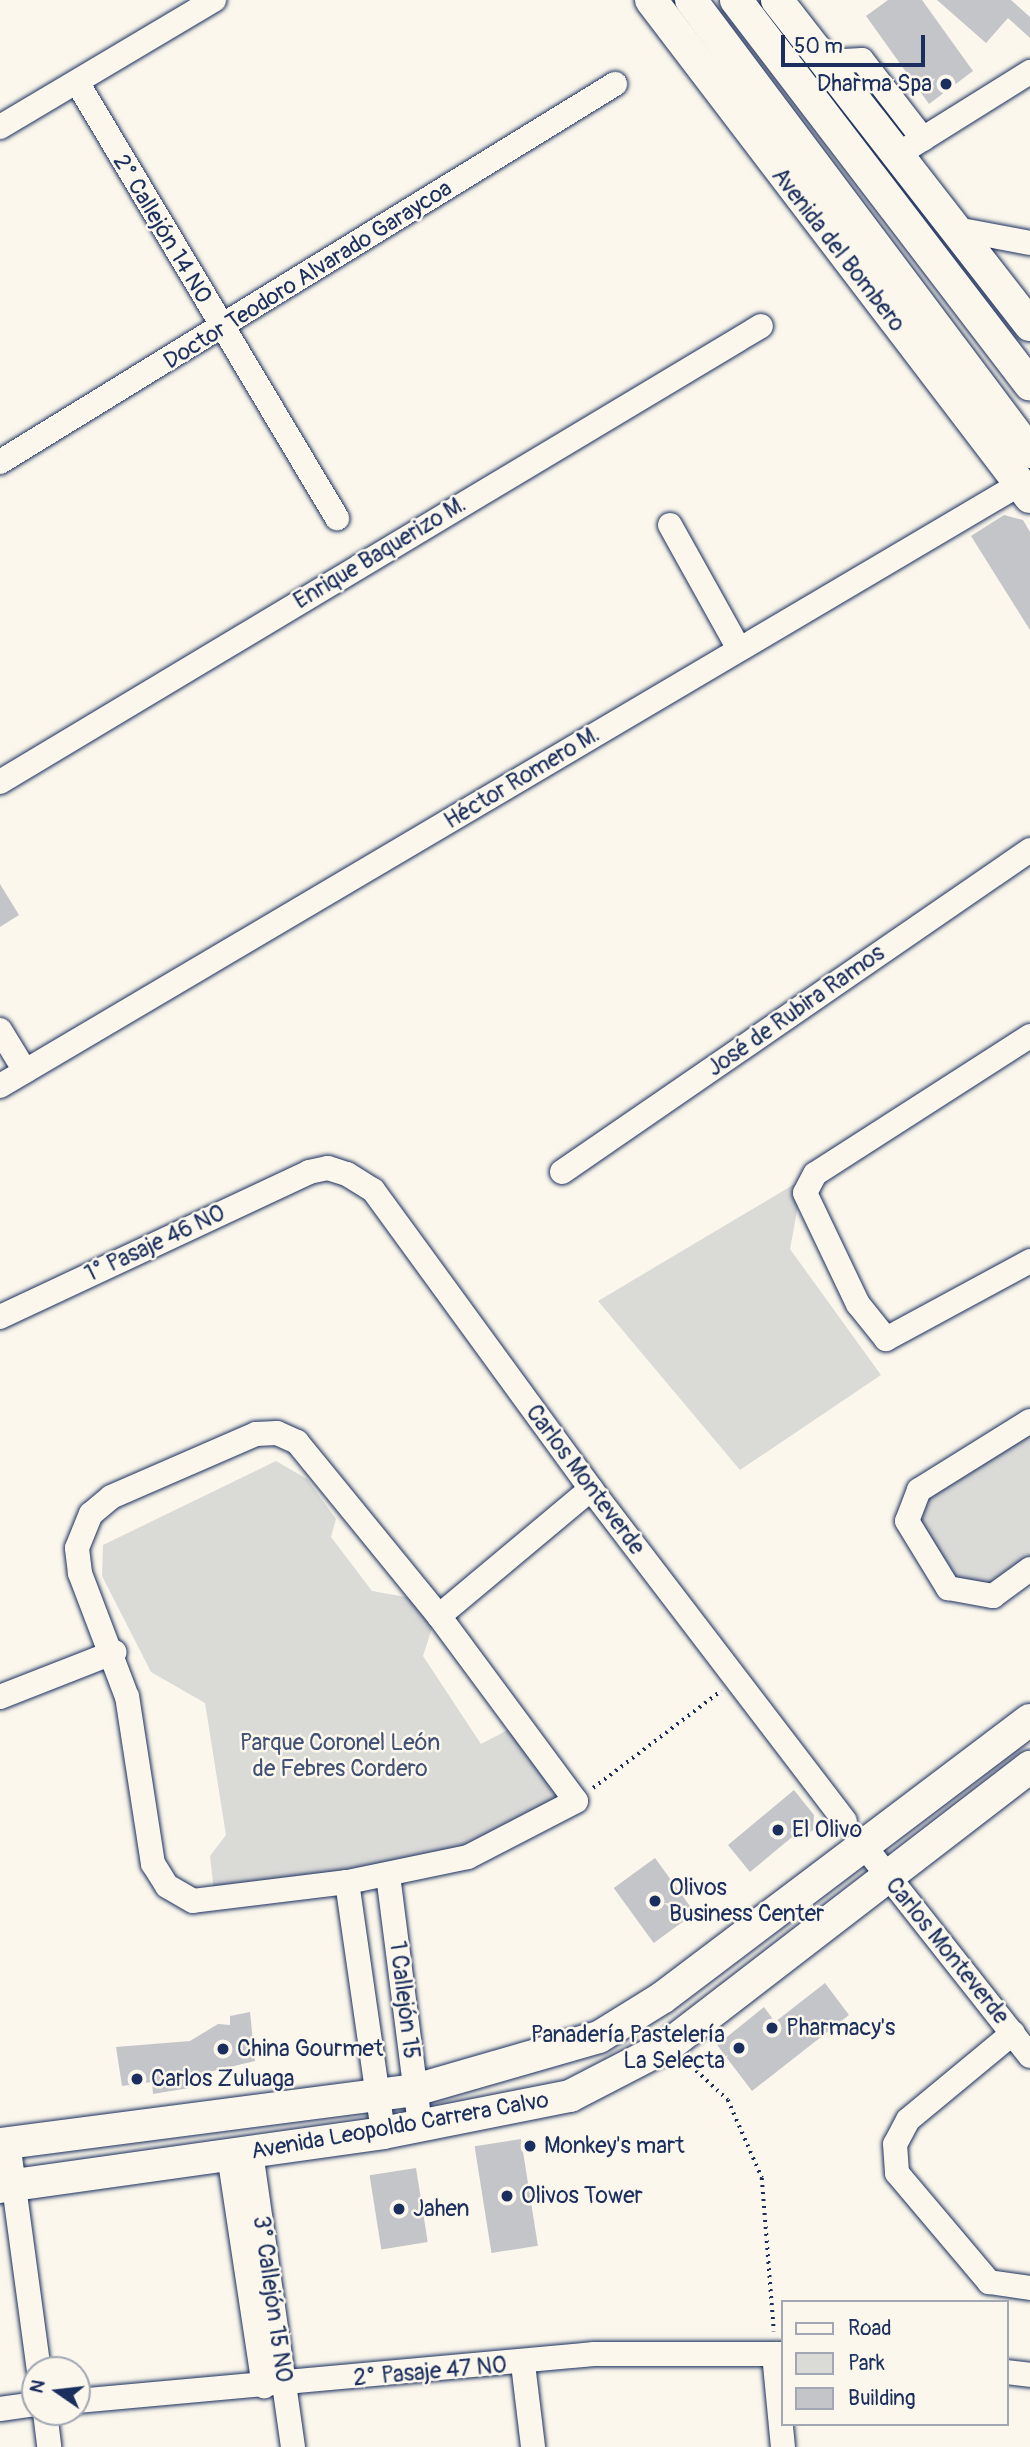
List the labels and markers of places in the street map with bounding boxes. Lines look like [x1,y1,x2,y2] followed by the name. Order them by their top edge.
[817,70,932,98] place label: Dharma Spa
[938,76,954,92] marker: Dharma Spa
[792,1816,862,1844] place label: El Olivo
[770,1822,786,1838] marker: El Olivo
[669,1874,824,1928] place label: Olivos Business Center
[647,1893,663,1909] marker: Olivos Business Center
[786,2014,895,2042] place label: Pharmacy's
[764,2020,780,2036] marker: Pharmacy's
[531,2021,725,2075] place label: Panadería Pastelería La Selecta
[237,2035,383,2063] place label: China Gourmet
[731,2040,747,2056] marker: Panadería Pastelería La Selecta
[215,2041,231,2057] marker: China Gourmet
[151,2065,294,2093] place label: Carlos Zuluaga
[129,2071,145,2087] marker: Carlos Zuluaga
[544,2132,684,2160] place label: Monkey's mart
[522,2138,538,2154] marker: Monkey's mart
[521,2182,643,2210] place label: Olivos Tower
[499,2188,515,2204] marker: Olivos Tower
[413,2195,469,2223] place label: Jahen
[391,2201,407,2217] marker: Jahen

